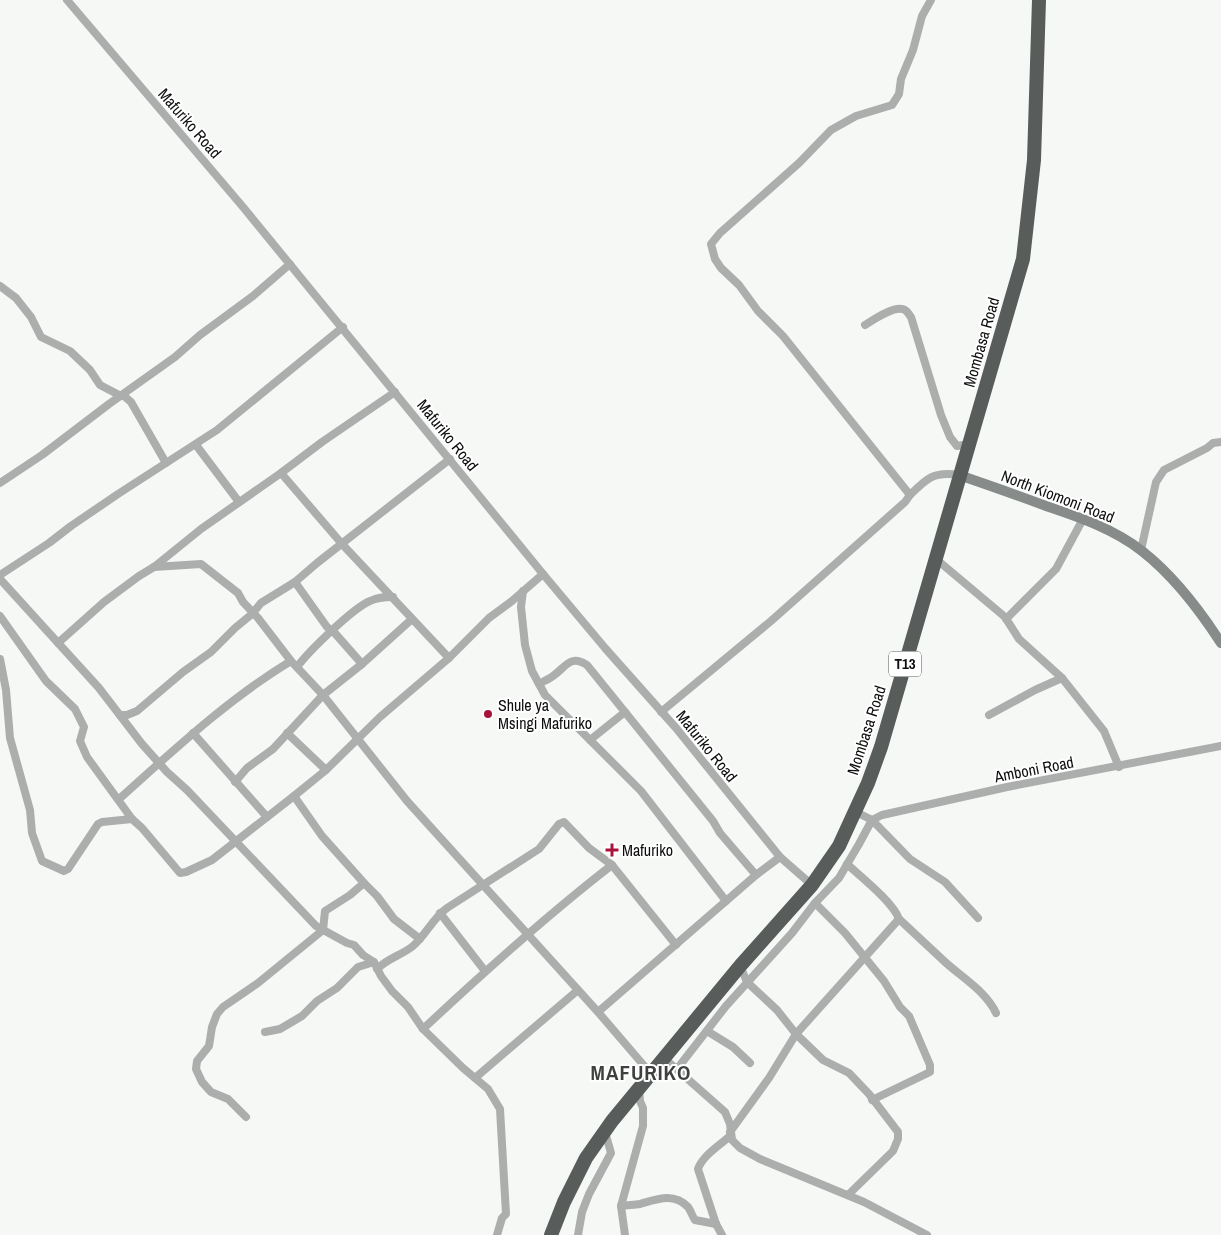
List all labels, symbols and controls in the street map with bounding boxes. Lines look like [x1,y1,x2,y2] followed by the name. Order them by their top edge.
[153,83,227,163] street label: Mafuriko Road
[958,294,1004,390] street label: Mombasa Road
[412,395,484,475] street label: Mafuriko Road
[998,464,1118,528] street label: North Kiomoni Road
[889,652,921,676] road number: T13
[841,683,891,777] street label: Mombasa Road
[498,694,592,734] place label: Shule ya Msingi Mafuriko
[671,706,743,786] street label: Mafuriko Road
[482,708,494,720] marker: Shule ya Msingi Mafuriko
[992,751,1075,788] street label: Amboni Road
[622,839,673,861] place label: Mafuriko
[606,844,618,856] marker: Mafuriko
[591,1058,691,1087] district label: MAFURIKO

